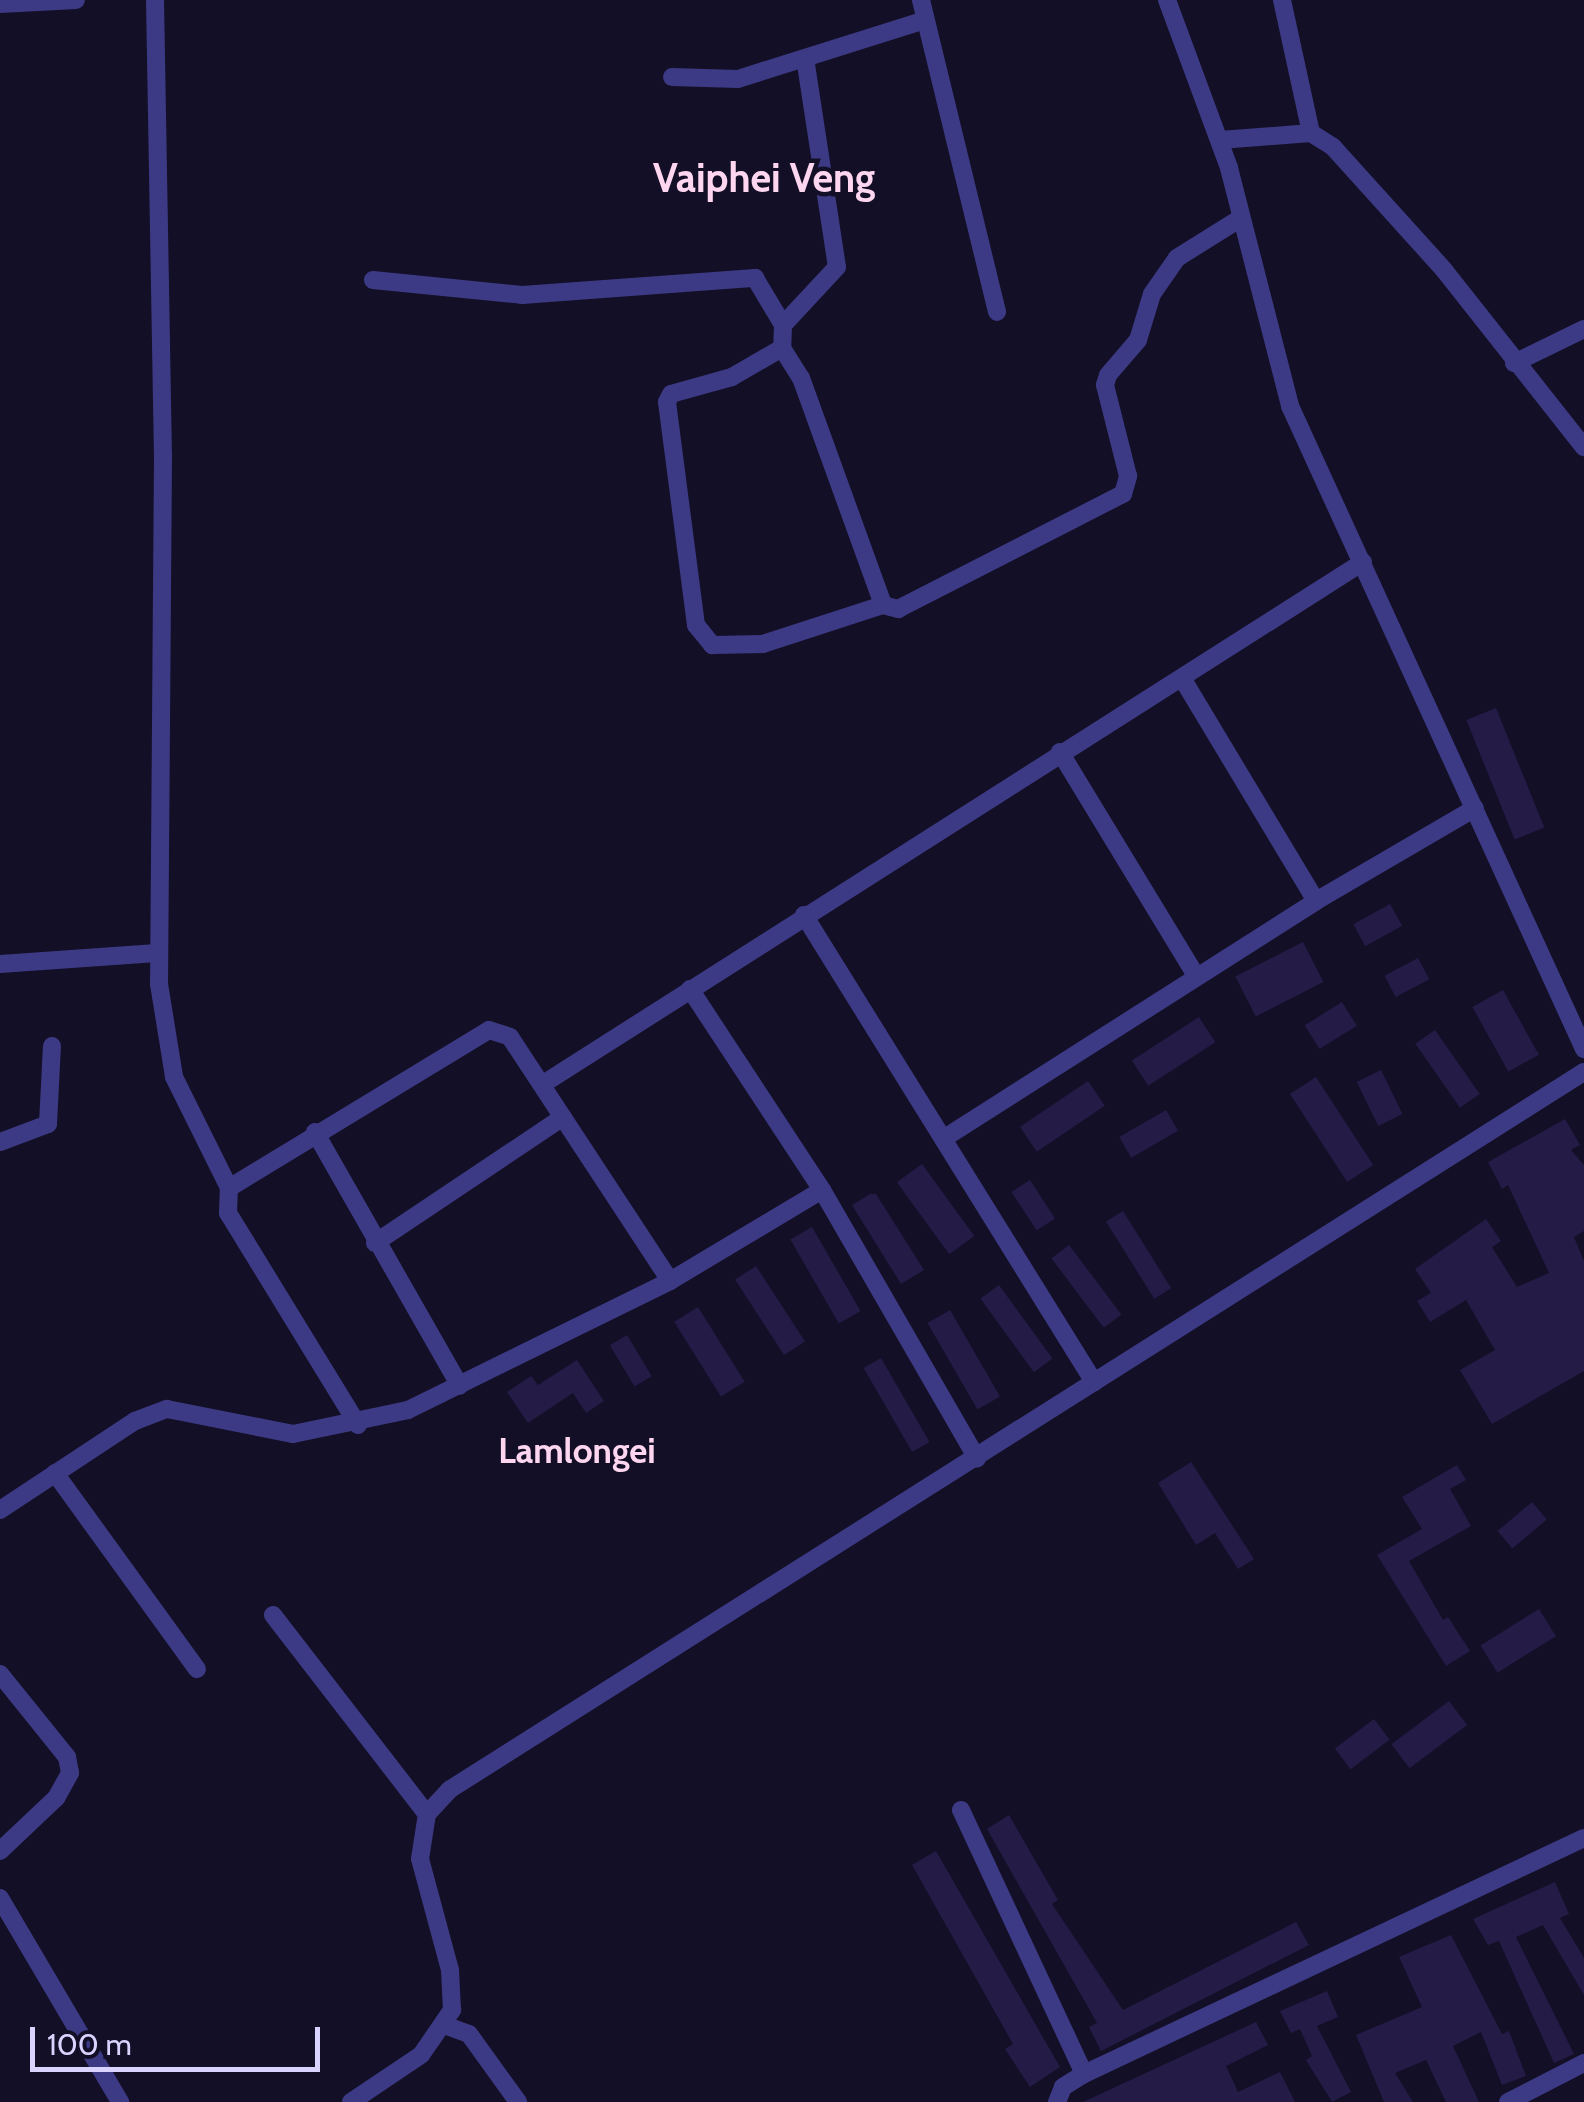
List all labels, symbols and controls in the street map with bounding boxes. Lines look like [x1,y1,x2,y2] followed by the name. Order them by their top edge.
[653,154,875,202] district label: Vaiphei Veng
[498,1430,656,1472] district label: Lamlongei
[35,2007,325,2069] scale bar
[47,2026,132,2063] text: 100 m

